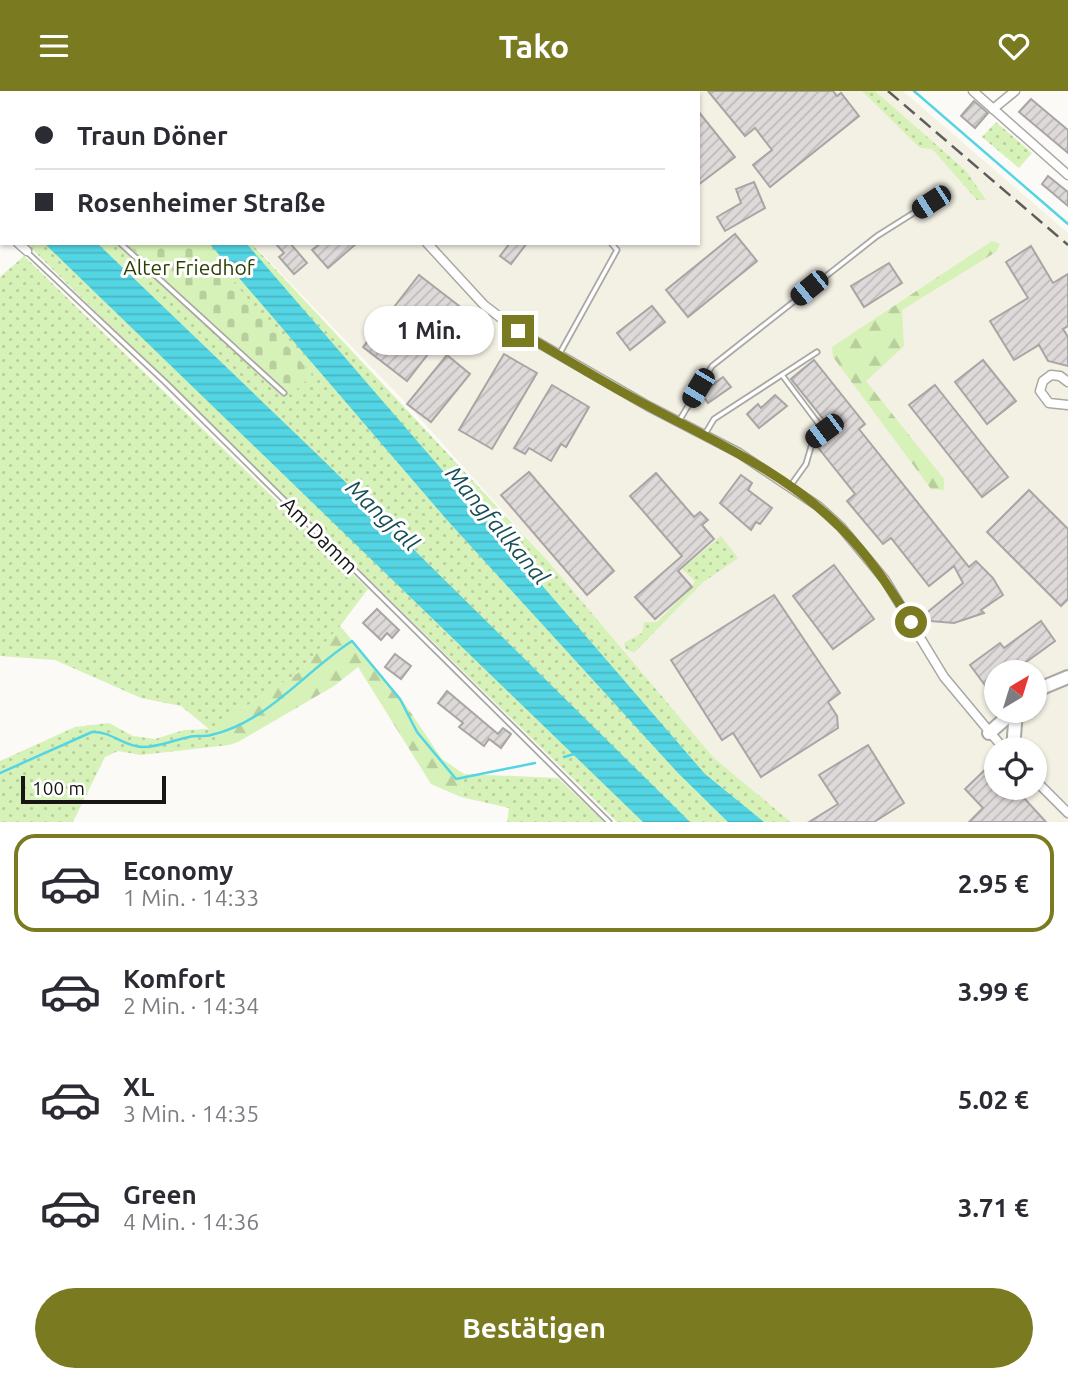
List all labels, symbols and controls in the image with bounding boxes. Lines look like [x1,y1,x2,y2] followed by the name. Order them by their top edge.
[35,27,73,65] icon: menu
[995,27,1033,65] icon: heart
[499,28,569,64] text: Tako
[77,121,228,150] text: Traun Döner
[908,182,955,222] car
[77,188,326,217] text: Rosenheimer Straße
[123,255,256,279] park label: Alter Friedhof
[787,267,832,309] car
[364,307,494,355] callout: 1 Min.
[502,315,534,347] route end
[397,318,461,343] text: 1 Min.
[679,365,718,411] car
[801,410,848,452] car
[441,461,555,590] water label: Mangfallkanal
[341,474,425,557] water label: Mangfall
[277,492,363,578] street label: Am Damm
[895,606,927,638] route start
[984,660,1046,723] north arrow
[984,660,1047,800] map controls
[984,737,1047,800] button: locate
[21,773,166,805] scale bar
[32,777,85,799] text: 100 m
[39,852,102,915] icon: car
[123,856,233,885] text: Economy
[958,869,1029,898] text: 2.95 €
[123,885,259,910] text: 1 Min. · 14:33
[39,960,102,1023] icon: car
[123,964,226,993] text: Komfort
[958,977,1029,1006] text: 3.99 €
[123,993,259,1018] text: 2 Min. · 14:34
[39,1068,102,1131] icon: car
[123,1072,154,1101] text: XL
[958,1085,1029,1114] text: 5.02 €
[123,1101,259,1126] text: 3 Min. · 14:35
[39,1176,102,1239] icon: car
[123,1180,197,1209] text: Green
[958,1193,1029,1222] text: 3.71 €
[123,1209,259,1234] text: 4 Min. · 14:36
[35,1288,1033,1368] button: Bestätigen

